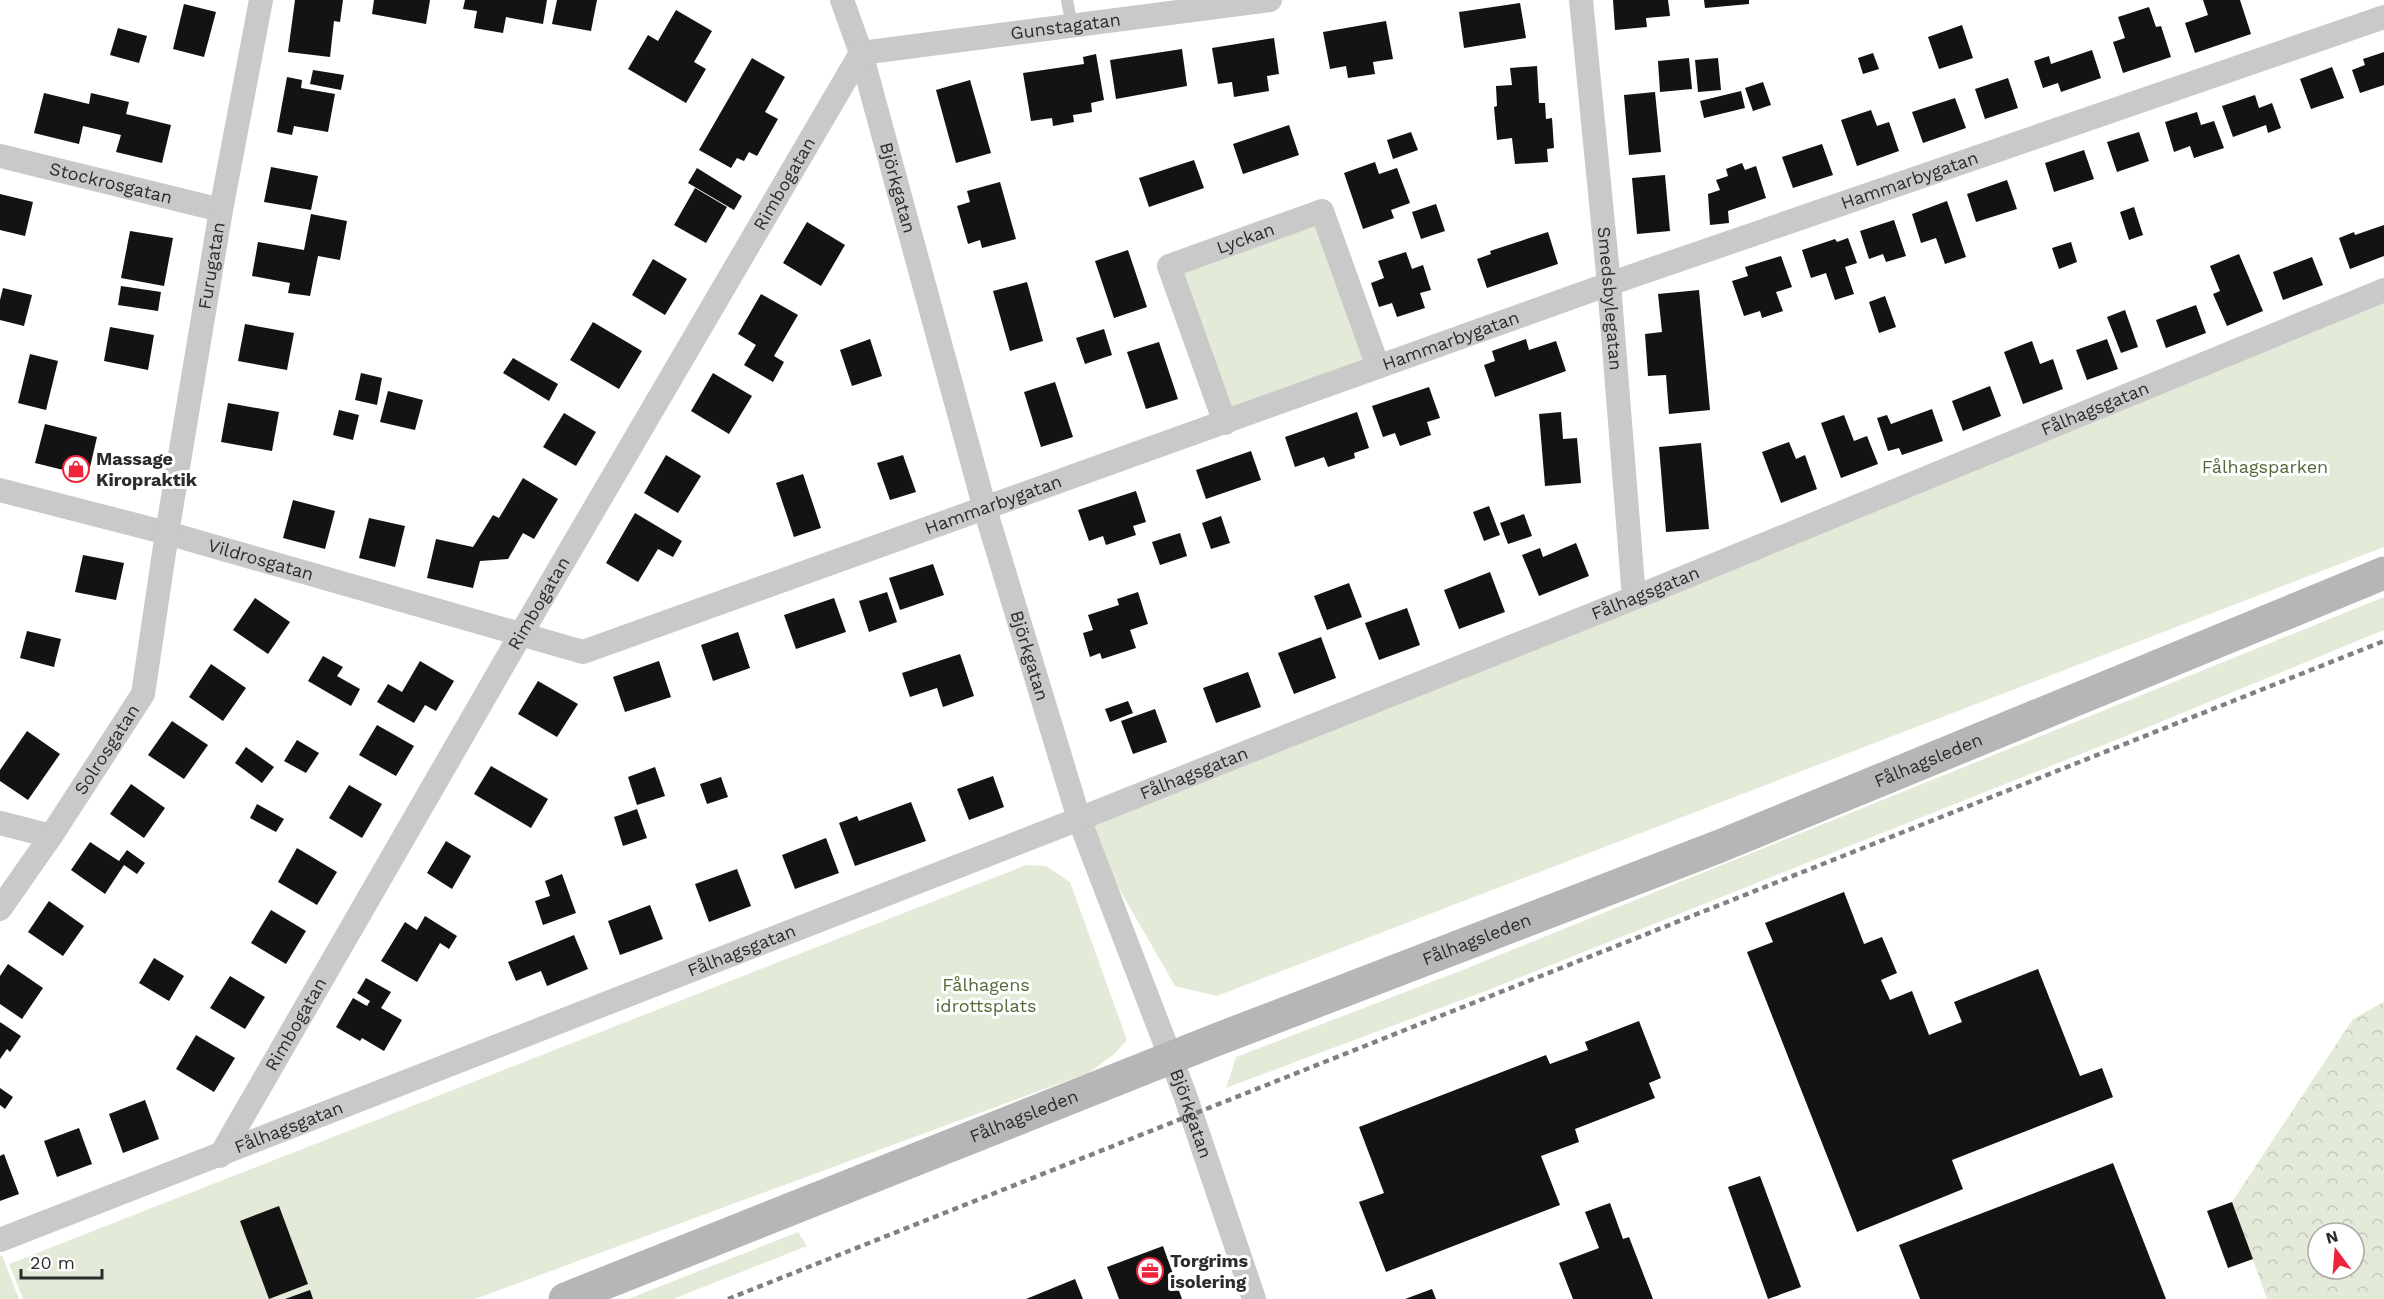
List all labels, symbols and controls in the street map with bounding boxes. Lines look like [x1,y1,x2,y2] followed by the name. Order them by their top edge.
[1009,8,1122,44] street label: Gunstagatan
[749,133,819,234] street label: Rimbogatan
[876,140,921,235] street label: Björkgatan
[1838,147,1981,213] street label: Hammarbygatan
[47,157,175,208] street label: Stockrosgatan
[1214,218,1277,258] street label: Lyckan
[194,220,229,311] street label: Furugatan
[1593,226,1627,371] street label: Smedsbylegatan
[1379,306,1522,374] street label: Hammarbygatan
[2038,377,2152,440] street label: Fålhagsgatan
[96,448,198,490] place label: Massage Kiropraktik
[61,454,91,484] shop icon: Massage Kiropraktik
[2202,456,2328,477] park label: Fålhagsparken
[922,470,1064,539] street label: Hammarbygatan
[206,534,316,584] street label: Vildrosgatan
[503,553,574,653] street label: Rimbogatan
[1588,561,1702,624] street label: Fålhagsgatan
[1006,608,1053,703] street label: Björkgatan
[70,700,144,798] street label: Solrosgatan
[1871,728,1985,791] street label: Fålhagsleden
[1137,742,1251,804] street label: Fålhagsgatan
[1419,909,1534,970] street label: Fålhagsleden
[684,920,799,981] street label: Fålhagsgatan
[260,974,331,1074] street label: Rimbogatan
[936,974,1036,1016] park label: Fålhagens idrottsplats
[1166,1066,1217,1161] street label: Björkgatan
[966,1085,1081,1147] street label: Fålhagsleden
[231,1096,346,1157] street label: Fålhagsgatan
[2306,1221,2366,1281] north arrow
[2324,1226,2340,1248] text: N
[21,1242,102,1280] scale bar
[1170,1250,1248,1292] place label: Torgrims isolering
[30,1252,75,1273] text: 20 m
[1135,1256,1165,1286] office icon: Torgrims isolering

